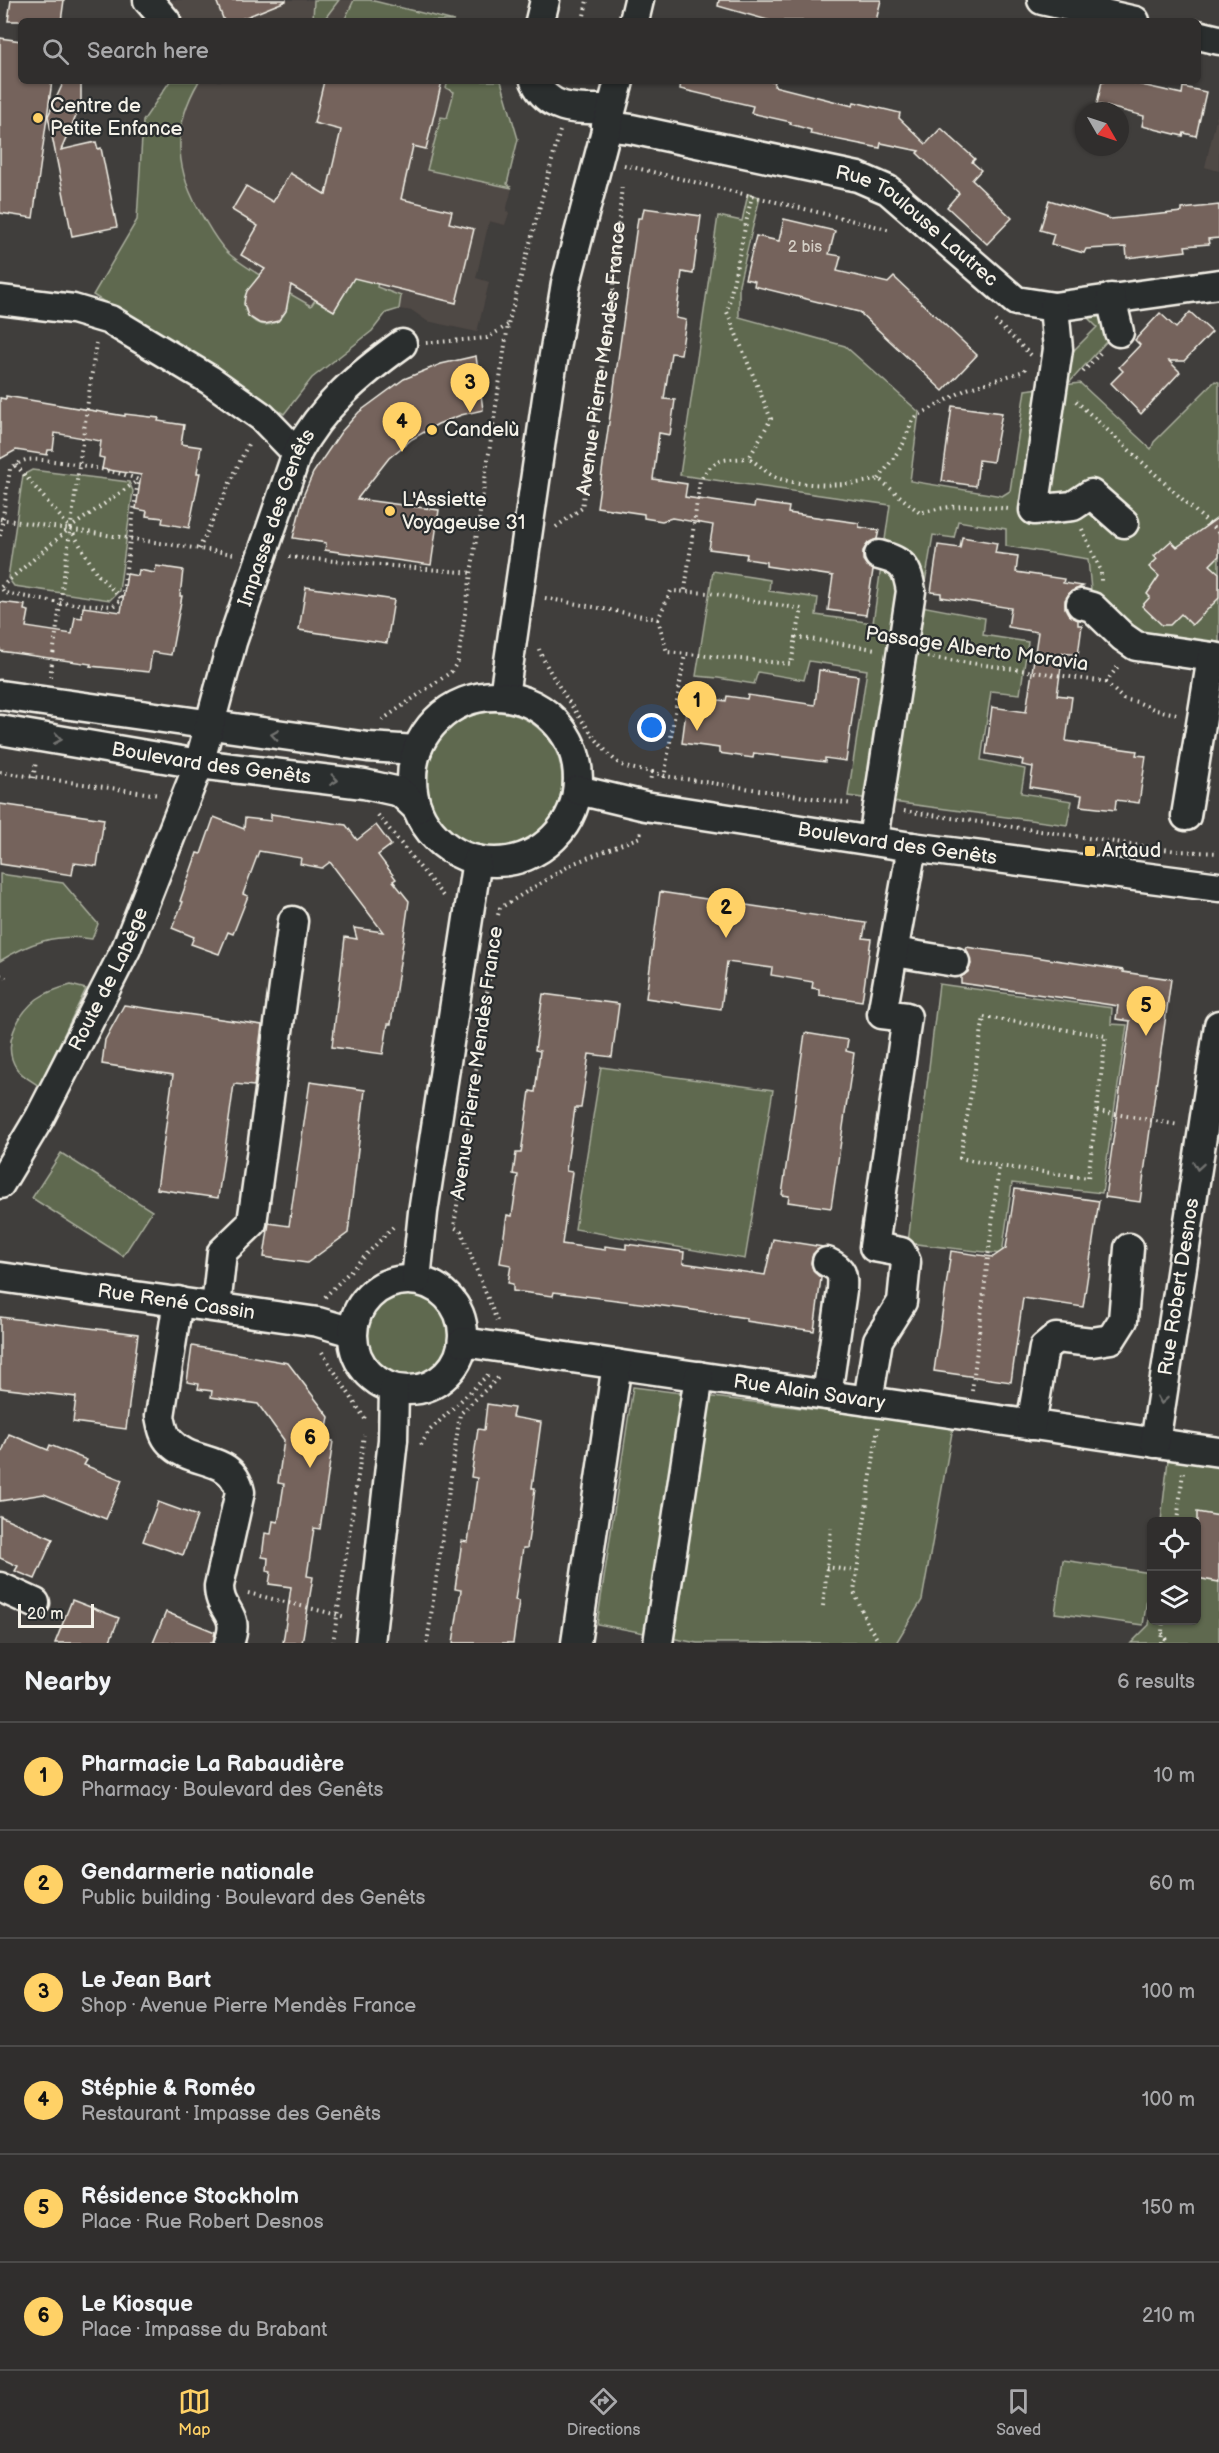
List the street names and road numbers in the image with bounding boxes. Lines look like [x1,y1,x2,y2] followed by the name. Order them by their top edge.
[833,161,1003,292] street label: Rue Toulouse Lautrec
[572,220,631,497] street label: Avenue Pierre Mendès France
[233,424,320,610] street label: Impasse des Genêts
[864,621,1090,677] street label: Passage Alberto Moravia
[110,737,312,789] street label: Boulevard des Genêts
[796,818,999,870] street label: Boulevard des Genêts
[64,904,153,1055] street label: Route de Labège
[446,925,508,1201] street label: Avenue Pierre Mendès France
[1154,1196,1204,1377] street label: Rue Robert Desnos
[96,1279,257,1325] street label: Rue René Cassin
[732,1370,887,1415] street label: Rue Alain Savary

